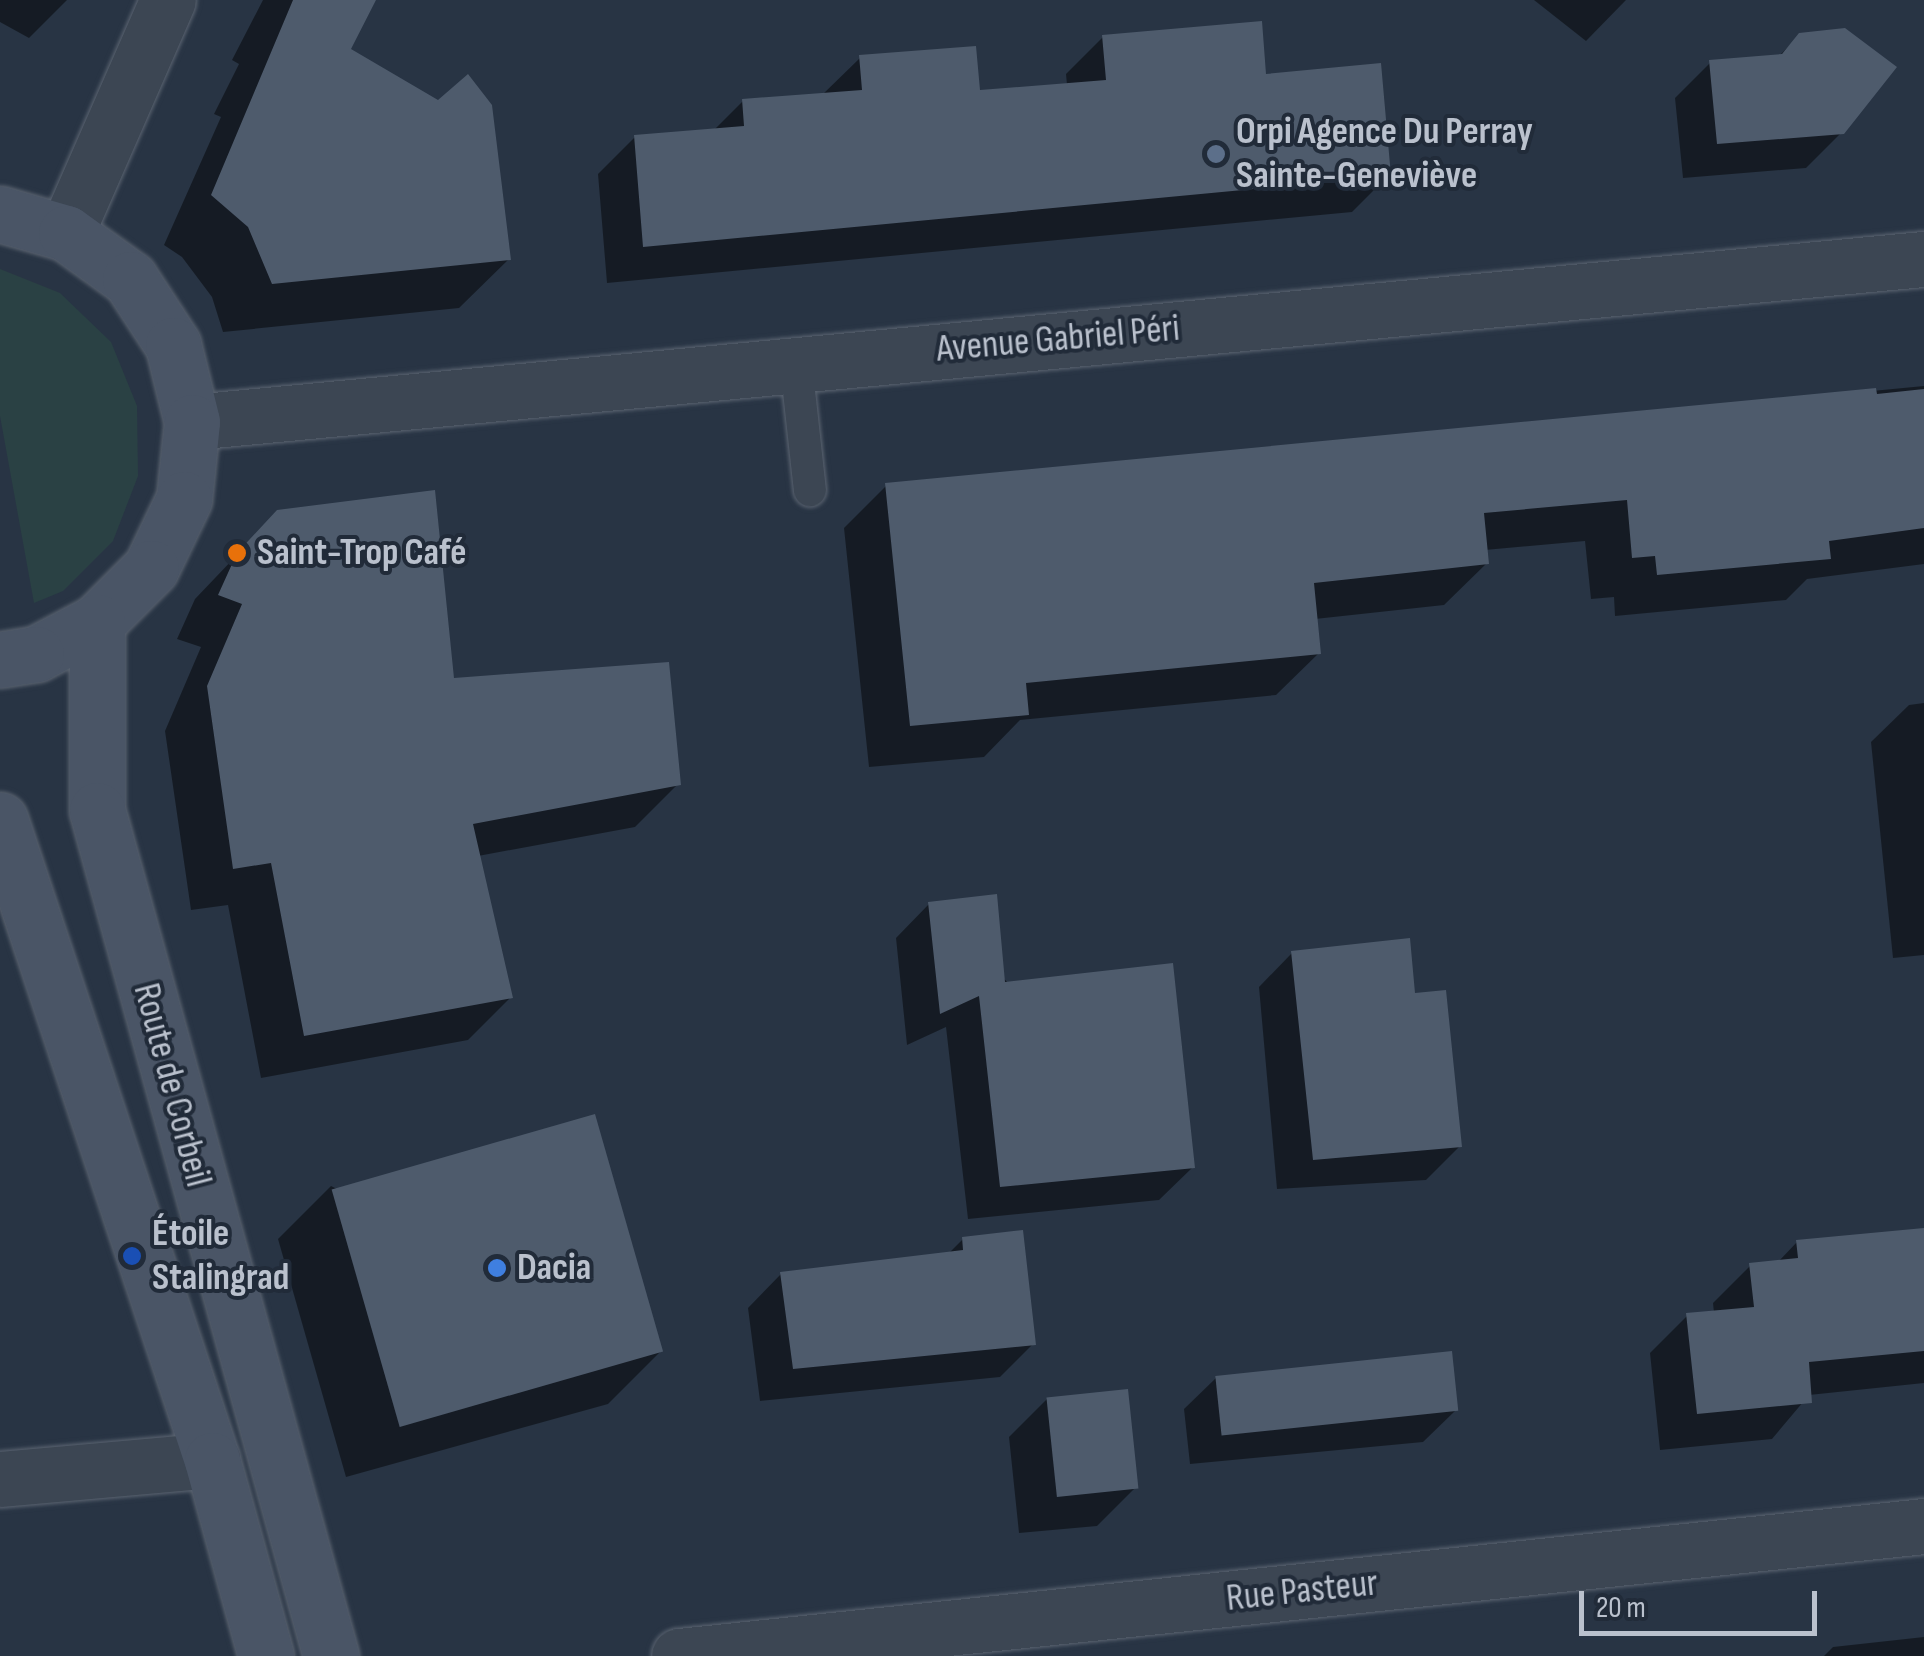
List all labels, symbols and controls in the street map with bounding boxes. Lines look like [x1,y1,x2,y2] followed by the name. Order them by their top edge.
[1236,109,1533,198] place label: Orpi Agence Du Perray Sainte-Geneviève
[1205,143,1227,165] marker: Orpi Agence Du Perray Sainte-Geneviève
[935,306,1181,372] street label: Avenue Gabriel Péri
[257,530,466,576] place label: Saint-Trop Café
[226,542,248,564] marker: Saint-Trop Café
[123,978,221,1192] street label: Route de Corbeil
[152,1211,289,1300] place label: Étoile Stalingrad
[121,1245,143,1267] marker: Étoile Stalingrad
[517,1245,591,1291] place label: Dacia
[486,1257,508,1279] marker: Dacia
[1224,1560,1380,1622] street label: Rue Pasteur
[1584,1571,1822,1633] scale bar
[1596,1590,1646,1626] text: 20 m

